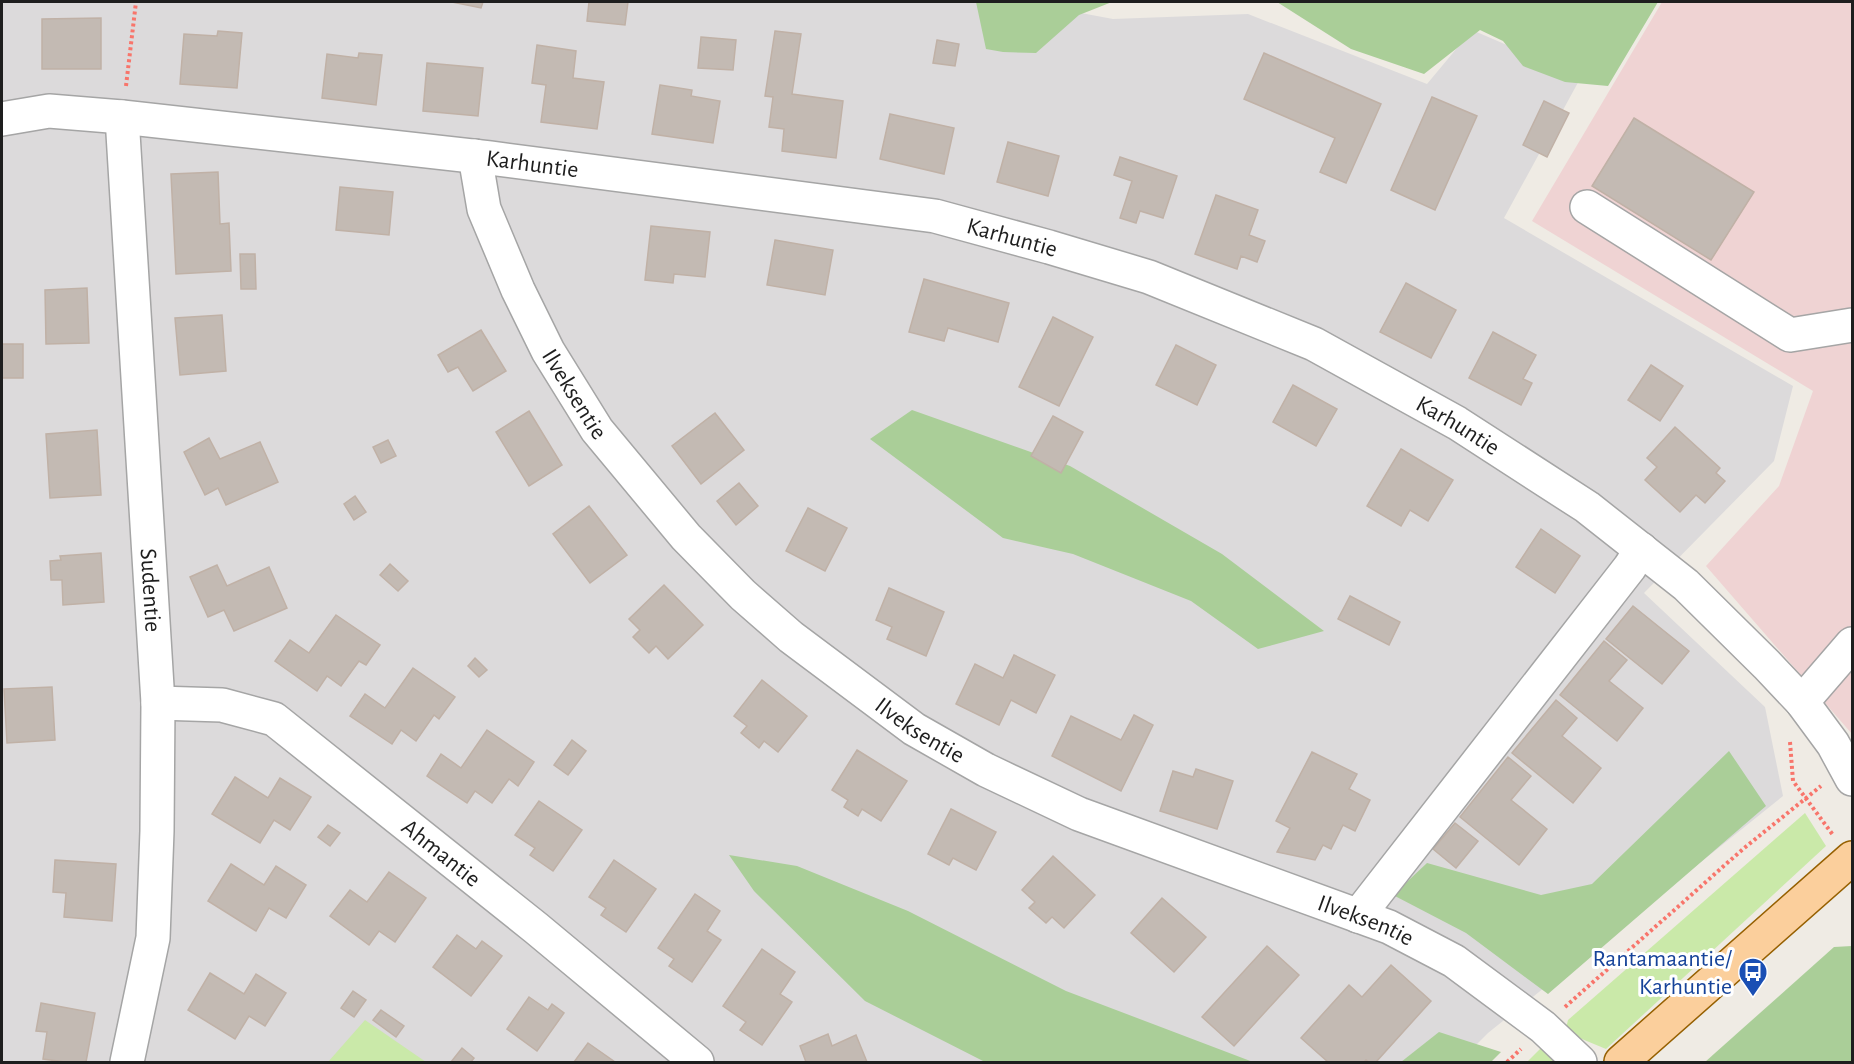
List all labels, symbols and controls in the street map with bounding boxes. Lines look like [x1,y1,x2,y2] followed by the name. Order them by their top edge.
[485,147,580,182] street label: Karhuntie
[964,214,1060,262] street label: Karhuntie
[537,345,611,444] street label: Ilveksentie
[1412,392,1504,460] street label: Karhuntie
[136,548,165,633] street label: Sudentie
[870,693,968,768] street label: Ilveksentie
[397,815,485,892] street label: Ahmantie
[1314,891,1418,951] street label: Ilveksentie
[1592,947,1732,999] place label: Rantamaantie/ Karhuntie
[1737,956,1769,998] bus stop icon: Rantamaantie/ Karhuntie

